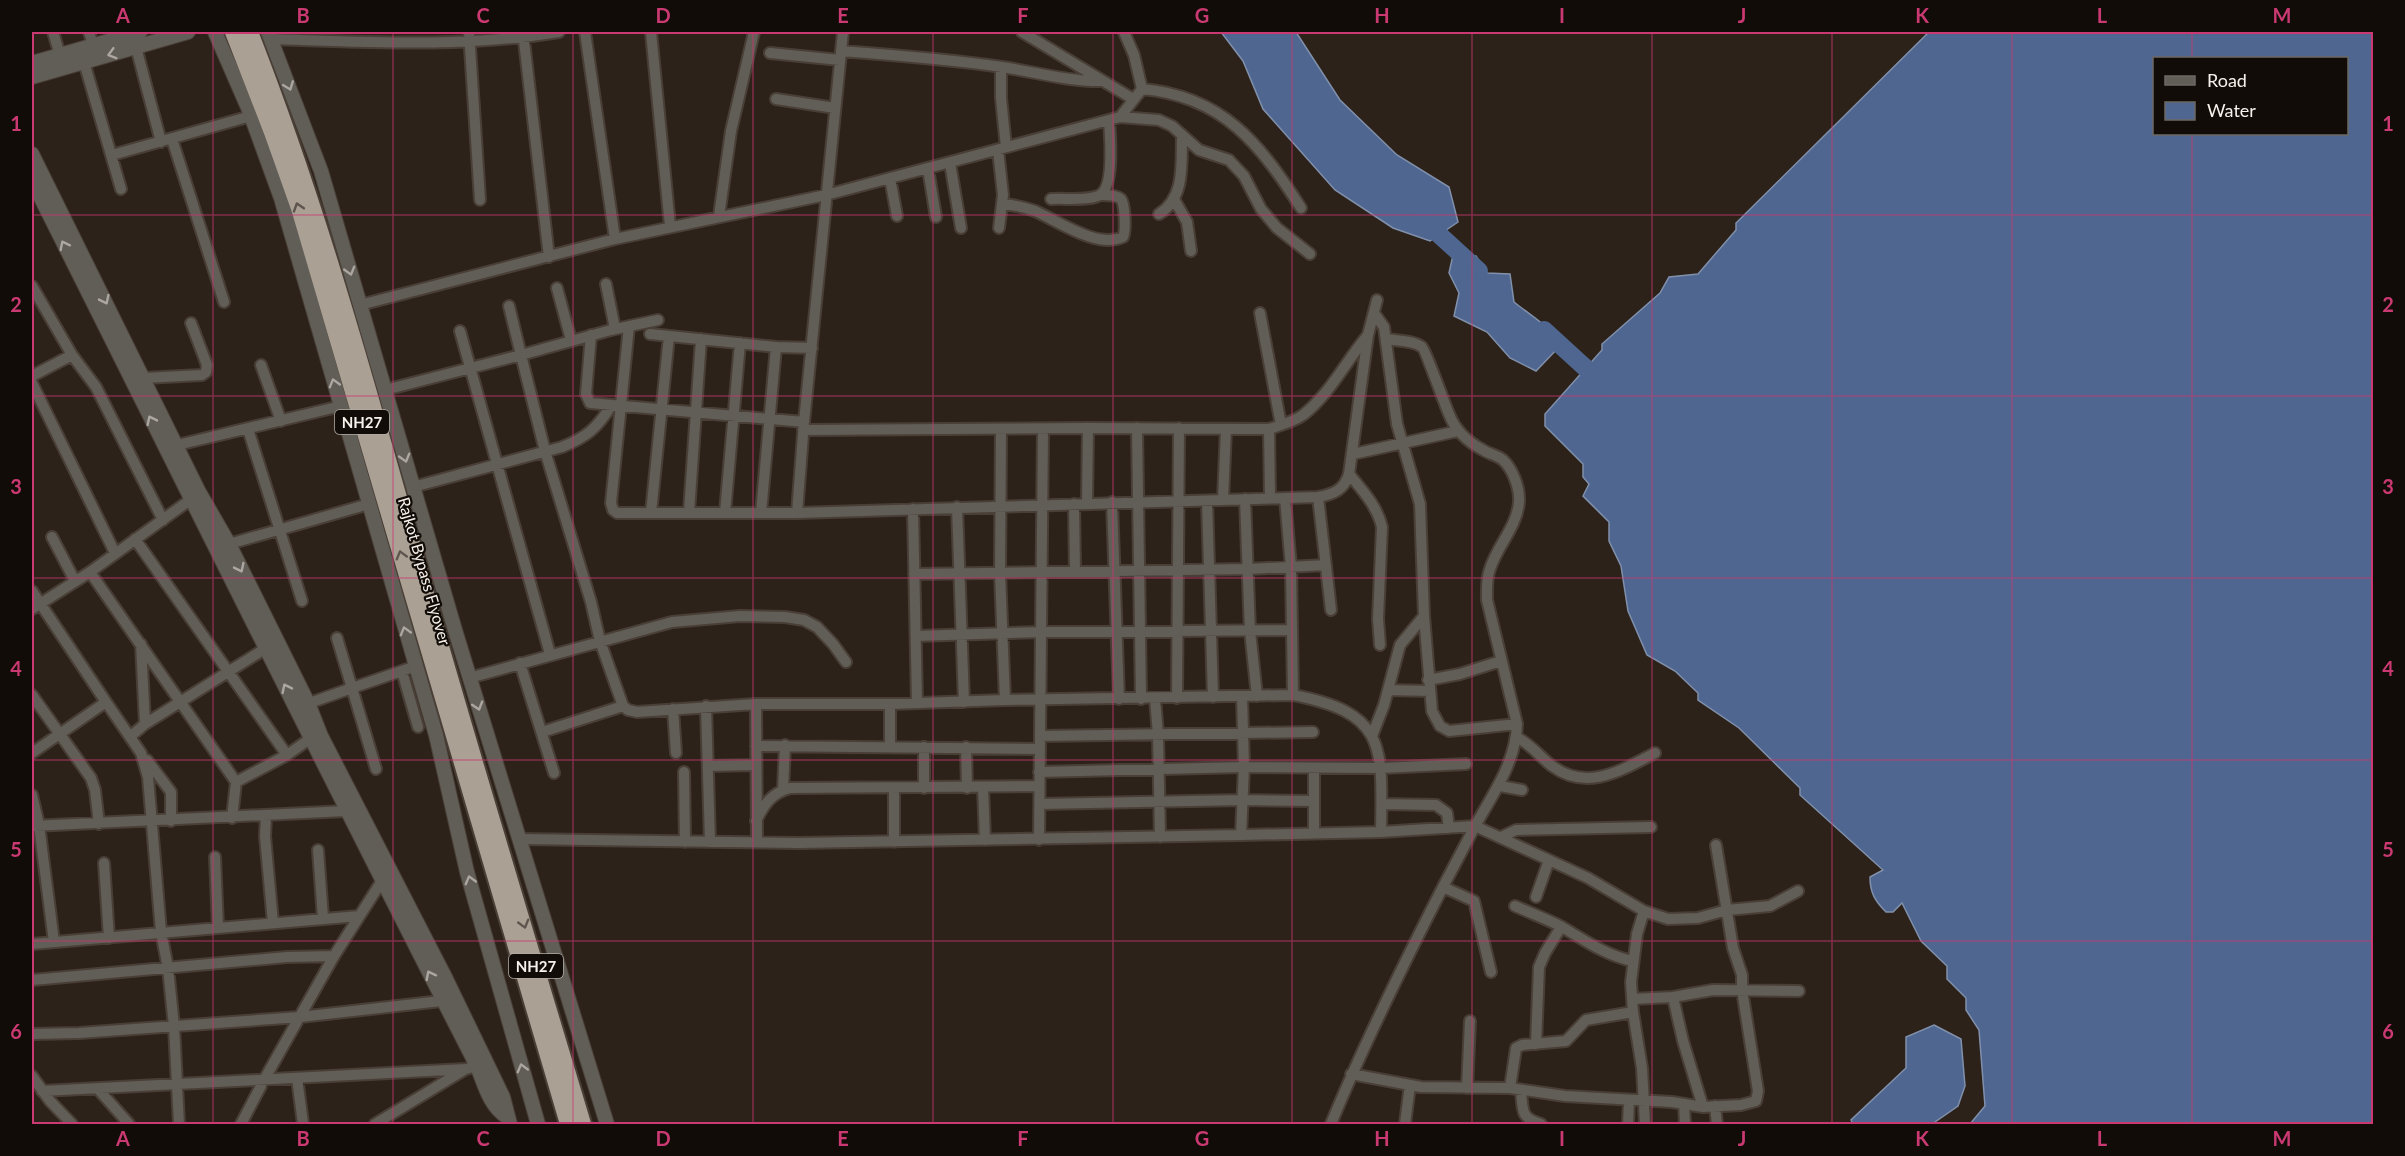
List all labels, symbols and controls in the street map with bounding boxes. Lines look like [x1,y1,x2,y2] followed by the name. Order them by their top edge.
[115,3,130,27] text: A
[296,3,310,27] text: B
[476,3,490,27] text: C
[655,3,671,27] text: D
[837,3,849,27] text: E
[1017,3,1029,27] text: F
[1195,3,1209,27] text: G
[1374,3,1390,27] text: H
[1559,3,1565,27] text: I
[1738,3,1746,27] text: J
[1915,3,1929,27] text: K
[2097,3,2108,27] text: L
[2273,3,2291,27] text: M
[107,47,117,59] one-way arrow
[2153,57,2348,135] legend
[2207,69,2247,91] text: Road
[281,80,294,91] one-way arrow
[2207,99,2256,121] text: Water
[10,111,22,135] text: 1
[2382,111,2394,135] text: 1
[293,202,306,213] one-way arrow
[60,241,72,252] one-way arrow
[343,265,355,276] one-way arrow
[10,292,22,316] text: 2
[2382,292,2394,316] text: 2
[98,294,109,304] one-way arrow
[329,378,341,389] one-way arrow
[335,410,389,434] road number: NH27
[146,416,158,427] one-way arrow
[397,453,410,463] one-way arrow
[10,474,22,498] text: 3
[2382,474,2394,498] text: 3
[395,495,455,647] street label: Rajkot Bypass Flyover
[396,550,408,561] one-way arrow
[233,561,245,572] one-way arrow
[400,626,413,636] one-way arrow
[10,656,22,680] text: 4
[2382,656,2394,680] text: 4
[282,683,294,694] one-way arrow
[471,700,483,711] one-way arrow
[10,837,22,861] text: 5
[2382,837,2394,861] text: 5
[465,876,477,886] one-way arrow
[516,919,529,929] one-way arrow
[509,954,563,978] road number: NH27
[426,970,437,981] one-way arrow
[10,1019,22,1043] text: 6
[2382,1019,2394,1043] text: 6
[517,1063,529,1074] one-way arrow
[115,1126,130,1150] text: A
[296,1126,310,1150] text: B
[476,1126,490,1150] text: C
[655,1126,671,1150] text: D
[837,1126,849,1150] text: E
[1017,1126,1029,1150] text: F
[1195,1126,1209,1150] text: G
[1374,1126,1390,1150] text: H
[1559,1126,1565,1150] text: I
[1738,1126,1746,1150] text: J
[1915,1126,1929,1150] text: K
[2097,1126,2108,1150] text: L
[2273,1126,2291,1150] text: M

